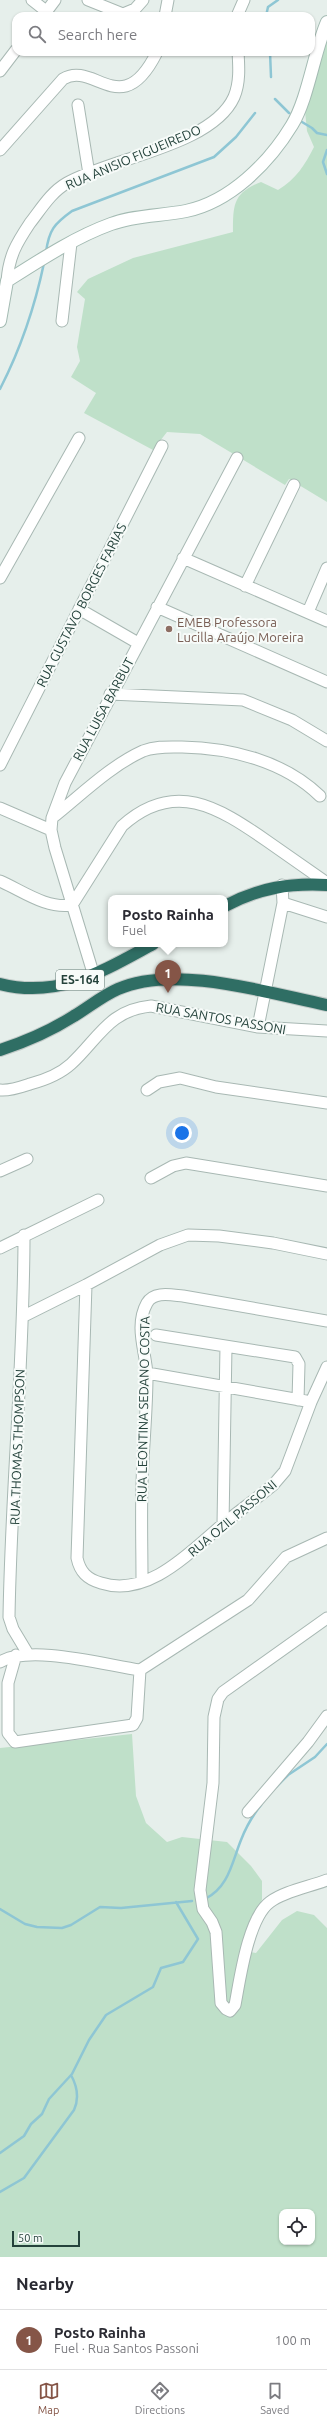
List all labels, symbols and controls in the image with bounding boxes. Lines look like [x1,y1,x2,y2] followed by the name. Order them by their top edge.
[12,12,315,56] search box
[26,23,48,45] icon: search
[58,26,137,43] text: Search here
[63,122,203,192] street label: RUA ANISIO FIGUEIREDO
[33,521,129,689] street label: RUA GUSTAVO BORGES FARIAS
[177,615,304,644] place label: EMEB Professora Lucilla Araújo Moreira
[164,624,174,634] marker: EMEB Professora Lucilla Araújo Moreira
[70,655,136,763] street label: RUA LUISA BARBUT
[108,895,228,947] popup
[122,906,214,923] text: Posto Rainha
[122,923,147,937] text: Fuel
[155,960,181,993] pin: 1
[56,970,104,990] road number: ES-164
[155,1000,287,1036] street label: RUA SANTOS PASSONI
[172,1123,192,1143] your location
[134,1315,152,1502] street label: RUA LEONTINA SEDANO COSTA
[7,1369,27,1525] street label: RUA THOMAS THOMPSON
[185,1477,279,1559] street label: RUA OZIL PASSONI
[279,2209,315,2245] map controls
[279,2209,315,2245] button: locate
[12,2229,80,2248] scale bar
[18,2232,42,2244] text: 50 m
[16,2274,74,2293] text: Nearby
[54,2324,146,2341] text: Posto Rainha
[25,2333,33,2347] text: 1
[275,2333,311,2347] text: 100 m
[54,2341,199,2355] text: Fuel · Rua Santos Passoni
[38,2380,60,2416] tab: Map
[135,2380,185,2416] tab: Directions
[260,2380,289,2416] tab: Saved

